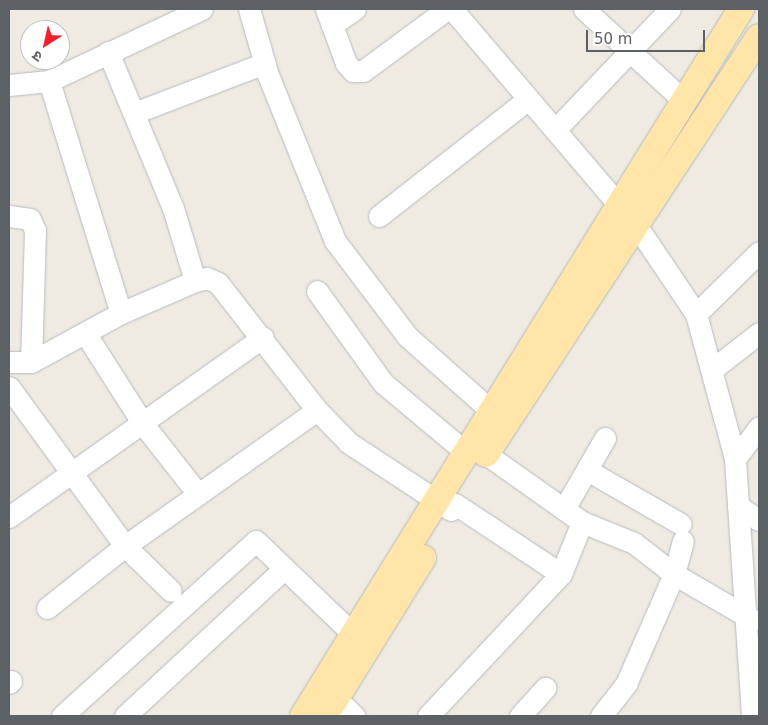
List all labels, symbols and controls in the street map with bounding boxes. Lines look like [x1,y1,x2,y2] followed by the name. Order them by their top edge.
[20,20,70,70] north arrow
[588,20,707,52] scale bar
[594,30,632,48] text: 50 m
[29,48,45,65] text: उ

